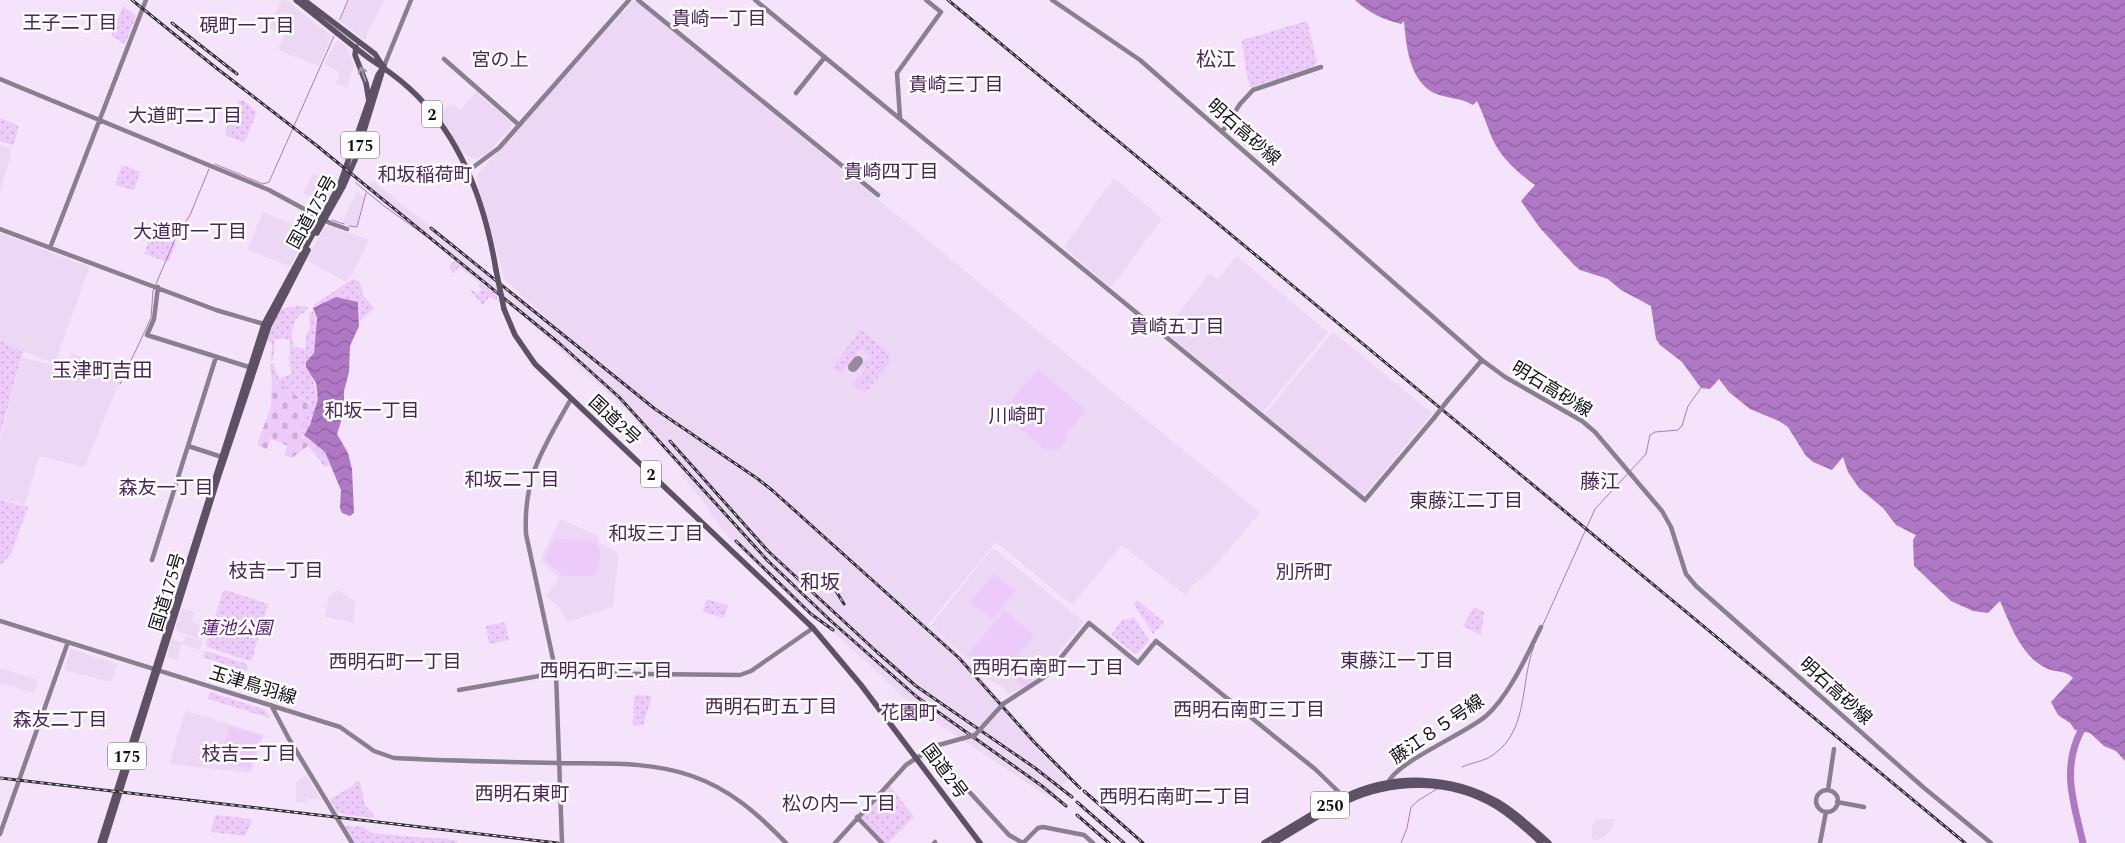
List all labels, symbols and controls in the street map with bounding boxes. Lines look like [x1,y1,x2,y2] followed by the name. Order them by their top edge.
[671,5,767,34] district label: 貴崎一丁目
[22,9,118,38] district label: 王子二丁目
[199,12,295,41] district label: 硯町一丁目
[1196,45,1236,75] district label: 松江
[471,46,529,75] district label: 宮の上
[358,67,367,82] one-way arrow
[908,71,1004,100] district label: 貴崎三丁目
[1201,93,1286,172] street label: 明石高砂線
[422,100,442,128] road number: 2
[128,102,242,131] district label: 大道町二丁目
[341,132,379,158] road number: 175
[843,158,939,187] district label: 貴崎四丁目
[377,161,473,190] district label: 和坂稲荷町
[281,170,344,254] street label: 国道175号
[133,218,247,247] district label: 大道町一丁目
[1129,313,1225,342] district label: 貴崎五丁目
[1506,355,1597,424] street label: 明石高砂線
[52,356,152,386] district label: 玉津町吉田
[582,389,647,452] street label: 国道2号
[324,397,420,426] district label: 和坂一丁目
[988,402,1046,431] district label: 川崎町
[641,460,661,488] road number: 2
[464,466,560,495] district label: 和坂二丁目
[1580,467,1620,497] district label: 藤江
[118,474,214,503] district label: 森友一丁目
[1409,487,1523,516] district label: 東藤江二丁目
[608,520,704,549] district label: 和坂三丁目
[143,549,192,635] street label: 国道175号
[228,557,324,586] district label: 枝吉一丁目
[1275,558,1333,587] district label: 別所町
[800,568,840,598] district label: 和坂
[200,615,275,642] park label: 蓮池公園
[1340,647,1454,676] district label: 東藤江一丁目
[328,648,462,677] district label: 西明石町一丁目
[1793,651,1878,732] street label: 明石高砂線
[972,654,1124,683] district label: 西明石南町一丁目
[539,657,673,686] district label: 西明石町三丁目
[206,659,300,712] street label: 玉津鳥羽線
[1385,688,1490,771] street label: 藤江８５号線
[704,693,838,722] district label: 西明石町五丁目
[1173,696,1325,725] district label: 西明石南町三丁目
[880,699,938,728] district label: 花園町
[12,706,108,735] district label: 森友二丁目
[915,738,974,805] street label: 国道2号
[201,740,297,769] district label: 枝吉二丁目
[108,742,146,769] road number: 175
[474,780,570,809] district label: 西明石東町
[1099,783,1251,812] district label: 西明石南町二丁目
[782,790,896,819] district label: 松の内一丁目
[1311,792,1349,818] road number: 250

